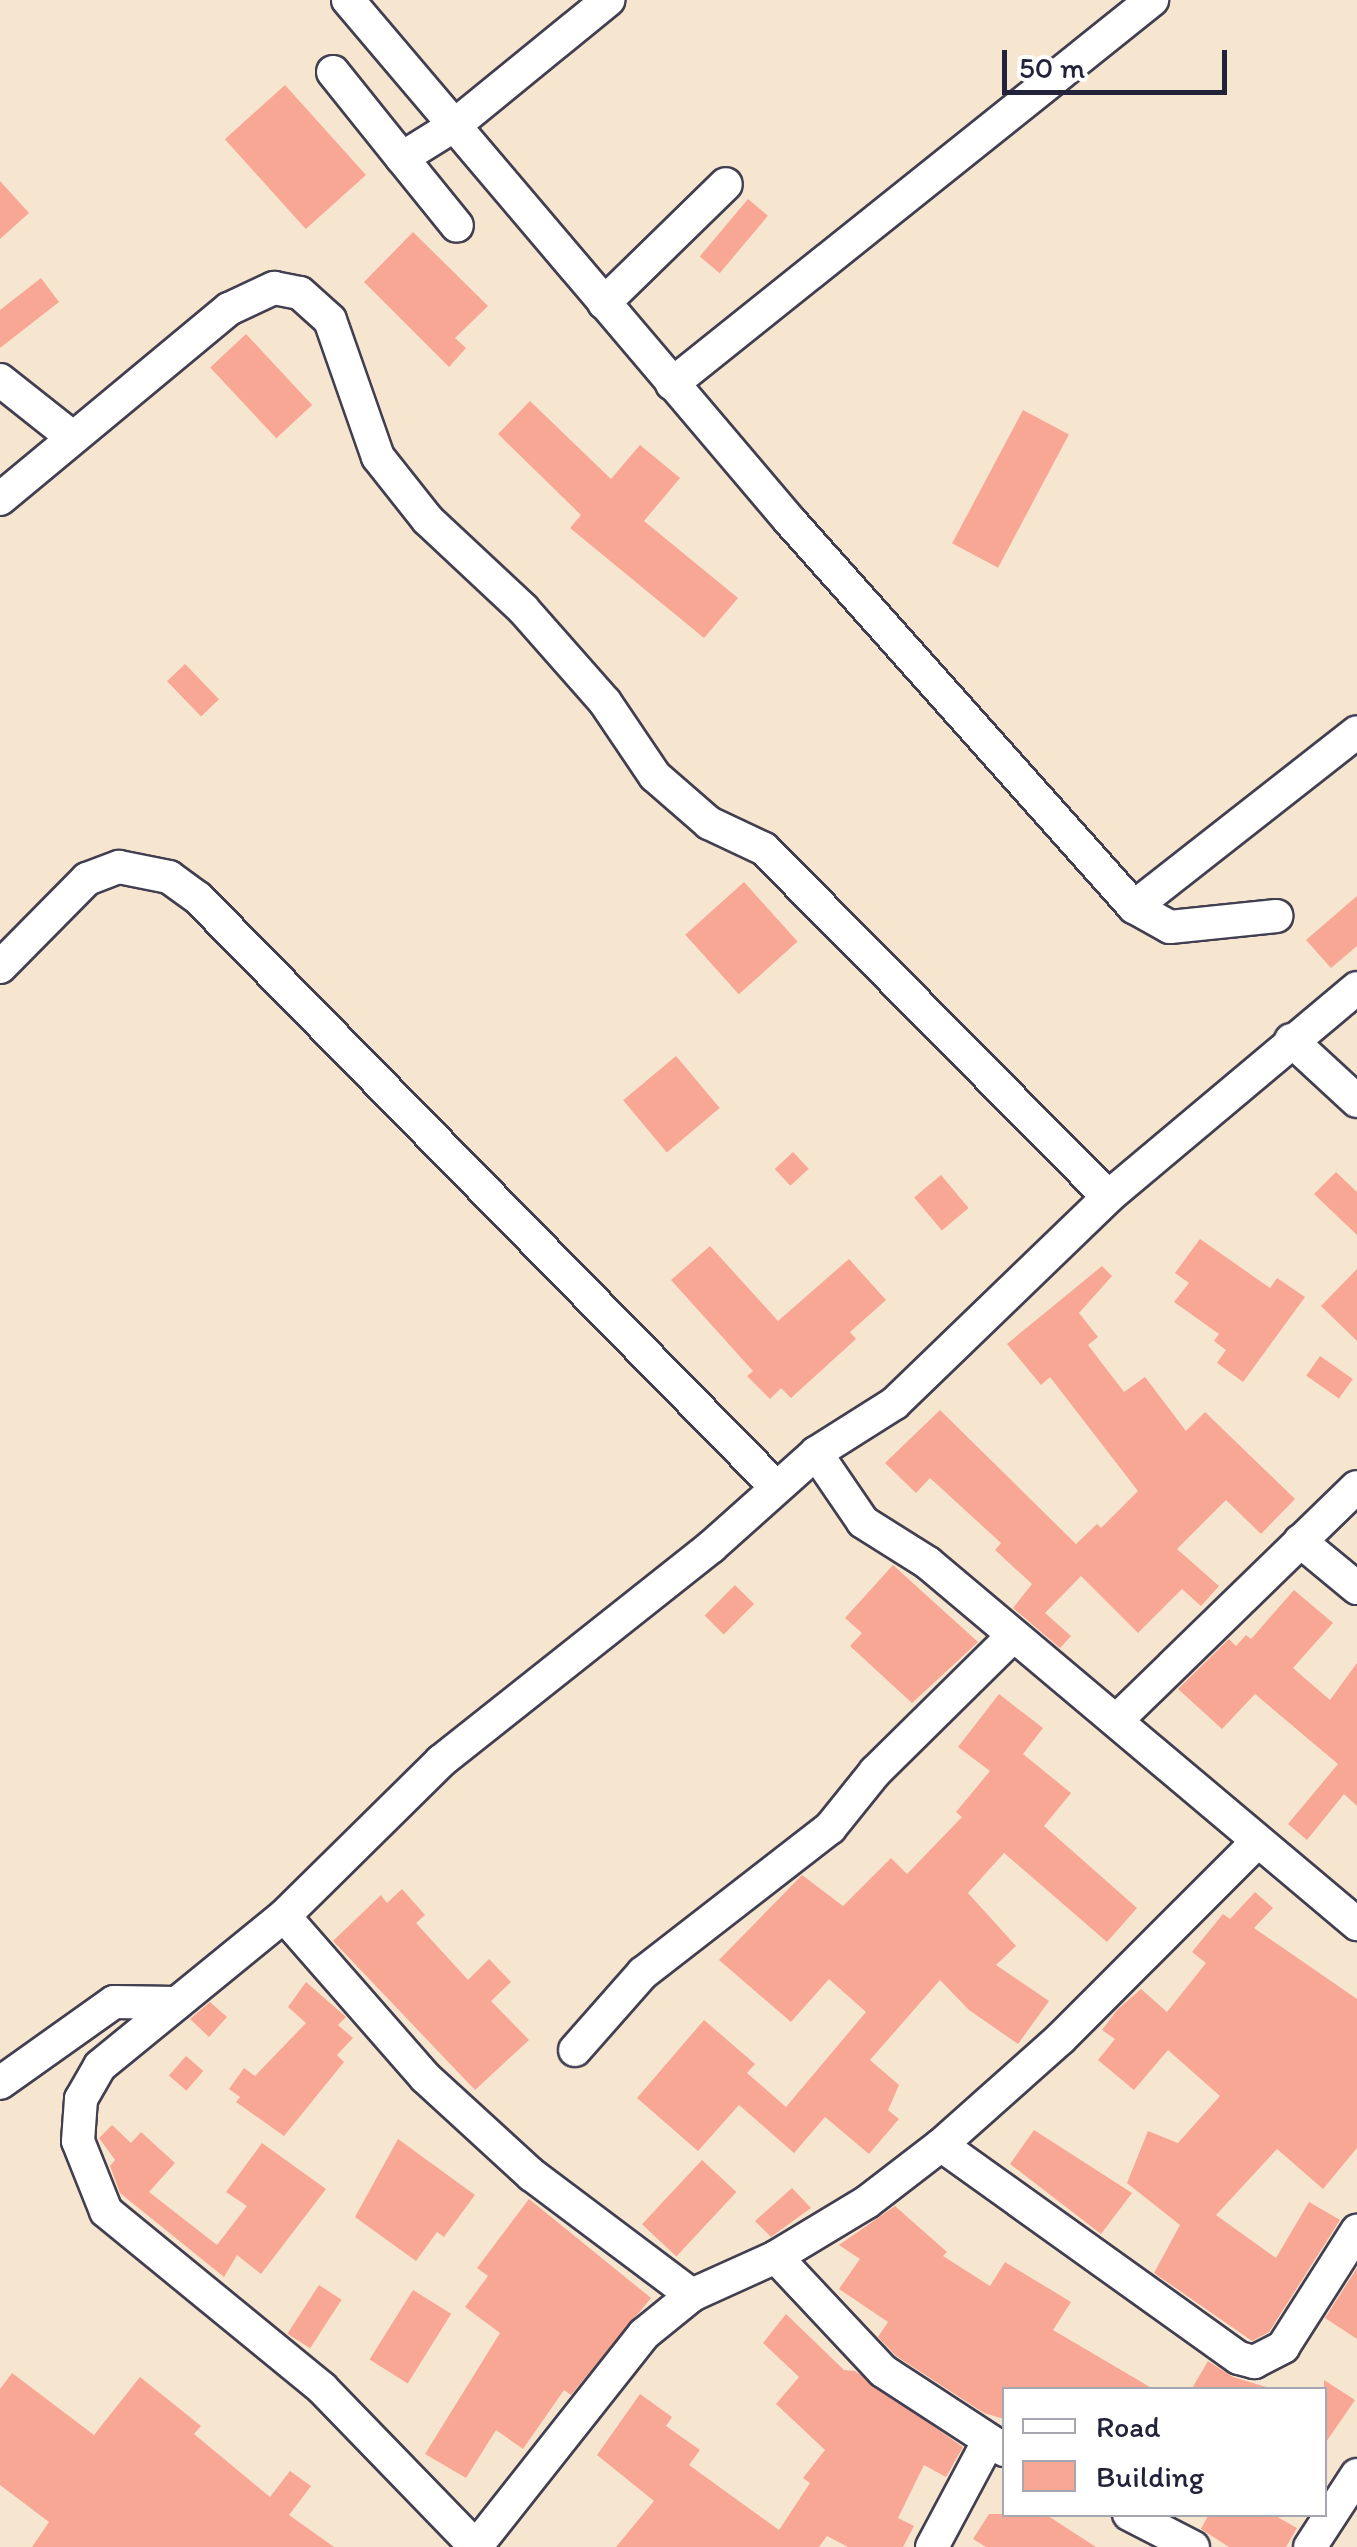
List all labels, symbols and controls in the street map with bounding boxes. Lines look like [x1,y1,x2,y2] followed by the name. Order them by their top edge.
[1007,30,1232,92] scale bar
[1019,49,1085,86] text: 50 m
[1002,2387,1327,2517] legend
[1096,2408,1161,2445] text: Road
[1096,2458,1204,2495] text: Building

